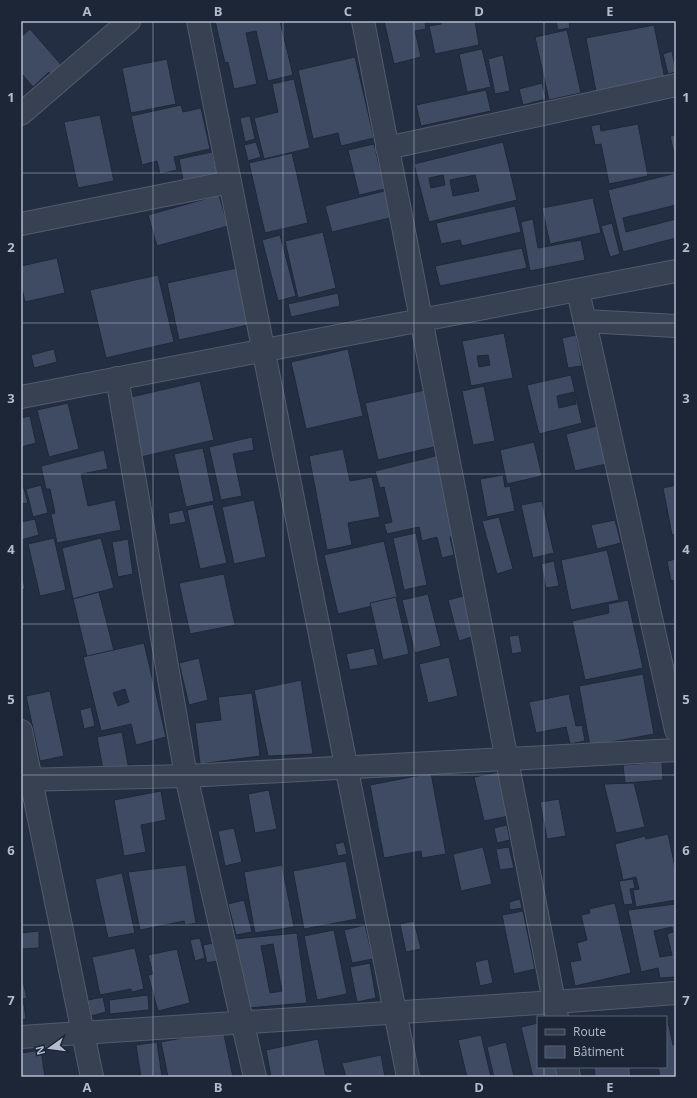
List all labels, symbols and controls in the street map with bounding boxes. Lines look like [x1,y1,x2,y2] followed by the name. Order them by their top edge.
[83,2,92,20] text: A
[214,2,223,20] text: B
[344,2,352,20] text: C
[474,2,484,20] text: D
[606,2,614,20] text: E
[7,88,15,106] text: 1
[682,88,690,106] text: 1
[7,238,15,256] text: 2
[682,238,690,256] text: 2
[7,389,15,407] text: 3
[682,389,690,407] text: 3
[7,540,15,558] text: 4
[682,540,690,558] text: 4
[7,690,15,708] text: 5
[682,690,690,708] text: 5
[7,841,15,859] text: 6
[682,841,690,859] text: 6
[7,991,15,1009] text: 7
[682,991,690,1009] text: 7
[537,1016,667,1068] legend
[573,1023,606,1040] text: Route
[30,1028,70,1068] north arrow
[573,1043,624,1060] text: Bâtiment
[31,1044,48,1057] text: N
[83,1078,92,1096] text: A
[214,1078,223,1096] text: B
[344,1078,352,1096] text: C
[474,1078,484,1096] text: D
[606,1078,614,1096] text: E

